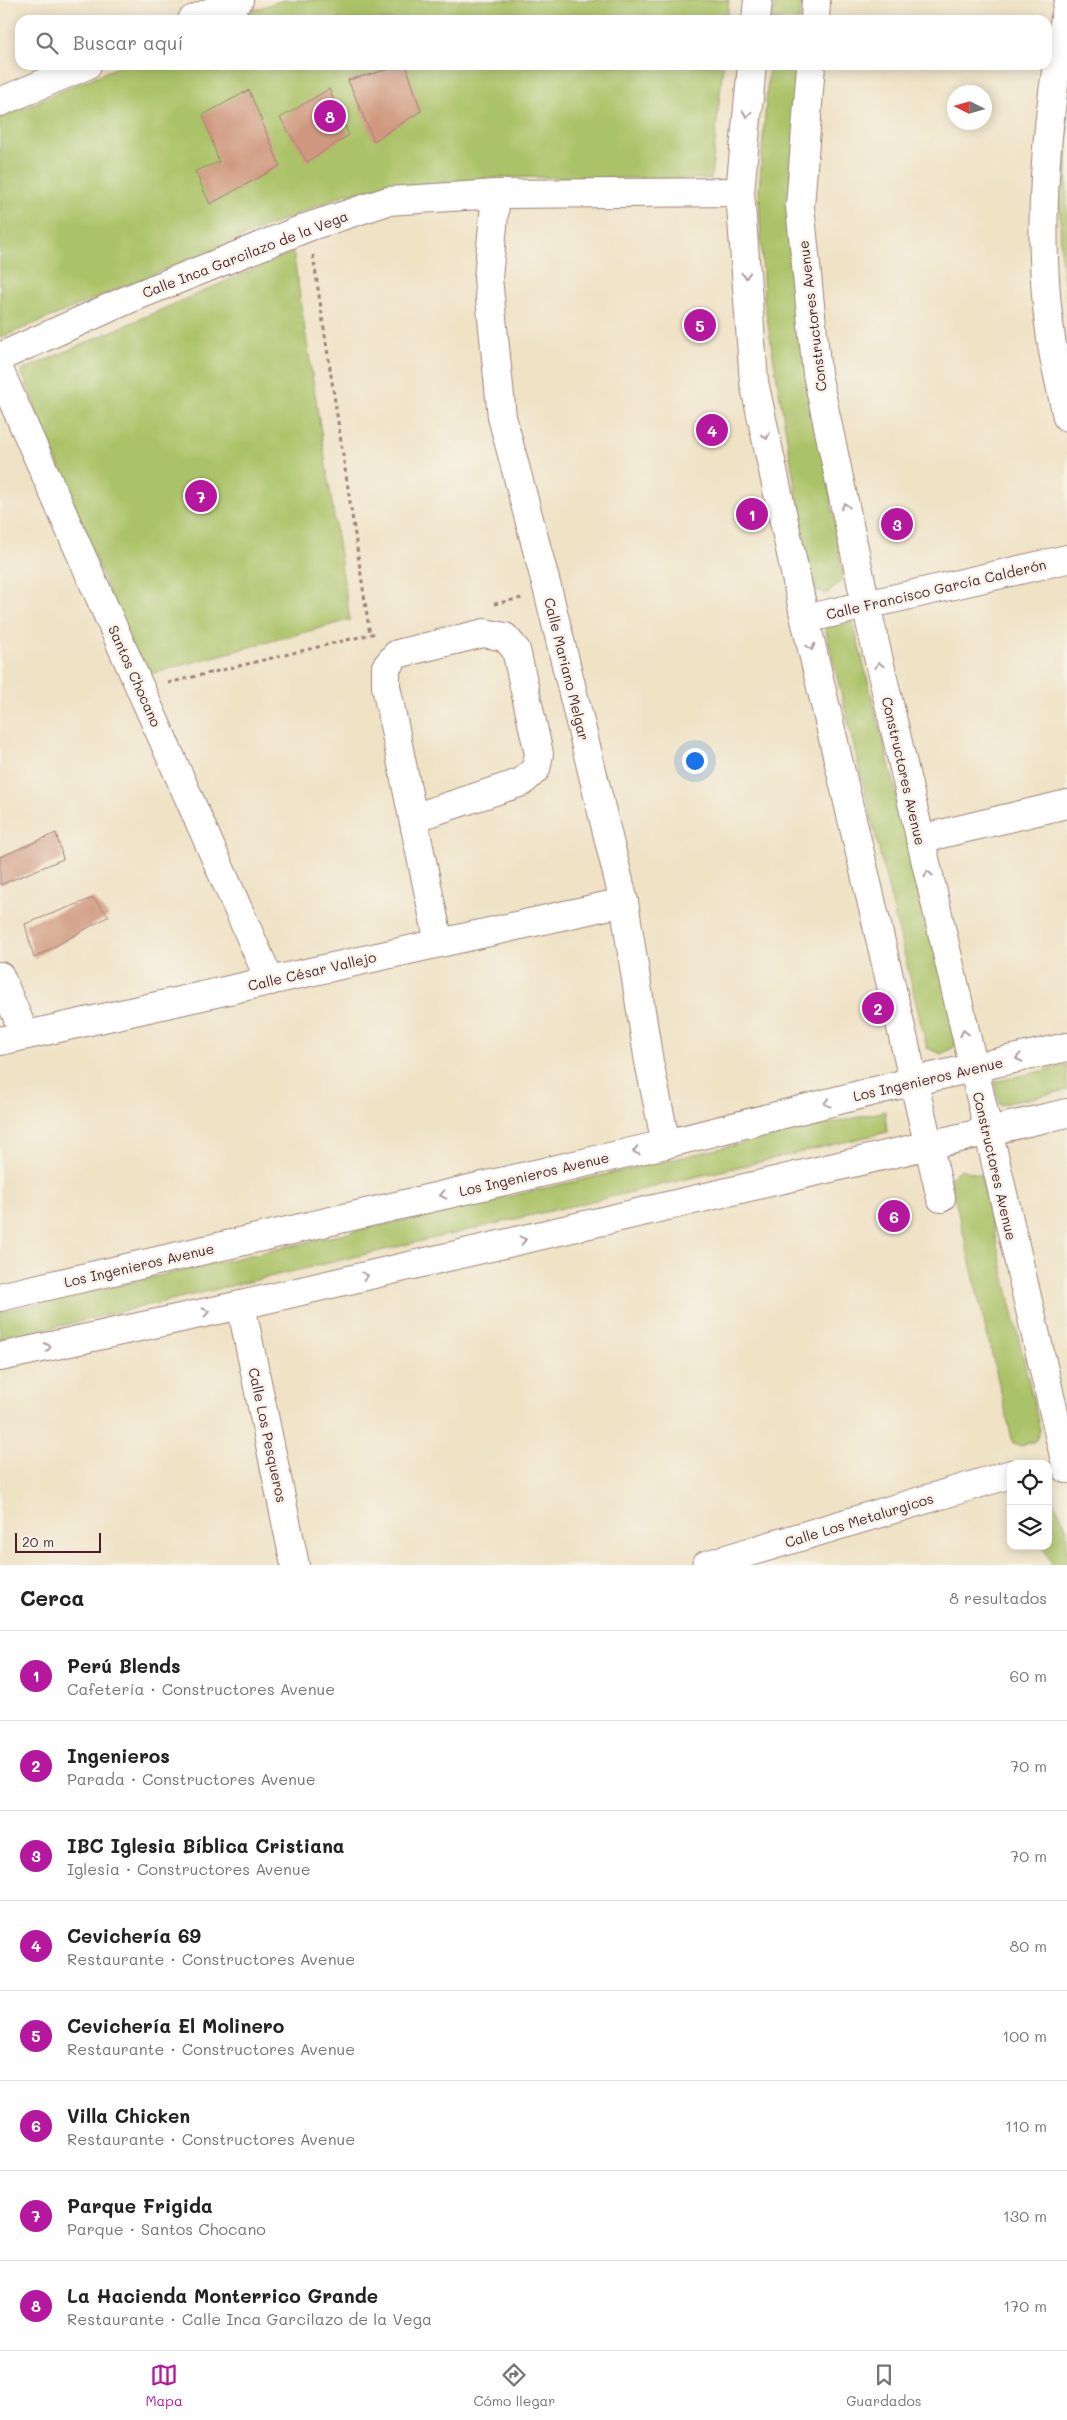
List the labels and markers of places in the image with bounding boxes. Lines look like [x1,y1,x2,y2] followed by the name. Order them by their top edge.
[314,97,346,135] pin: 8
[684,306,716,344] pin: 5
[696,411,728,449] pin: 4
[185,477,217,515] pin: 7
[736,495,768,533] pin: 1
[881,505,913,543] pin: 3
[862,989,894,1027] pin: 2
[878,1197,910,1235] pin: 6

